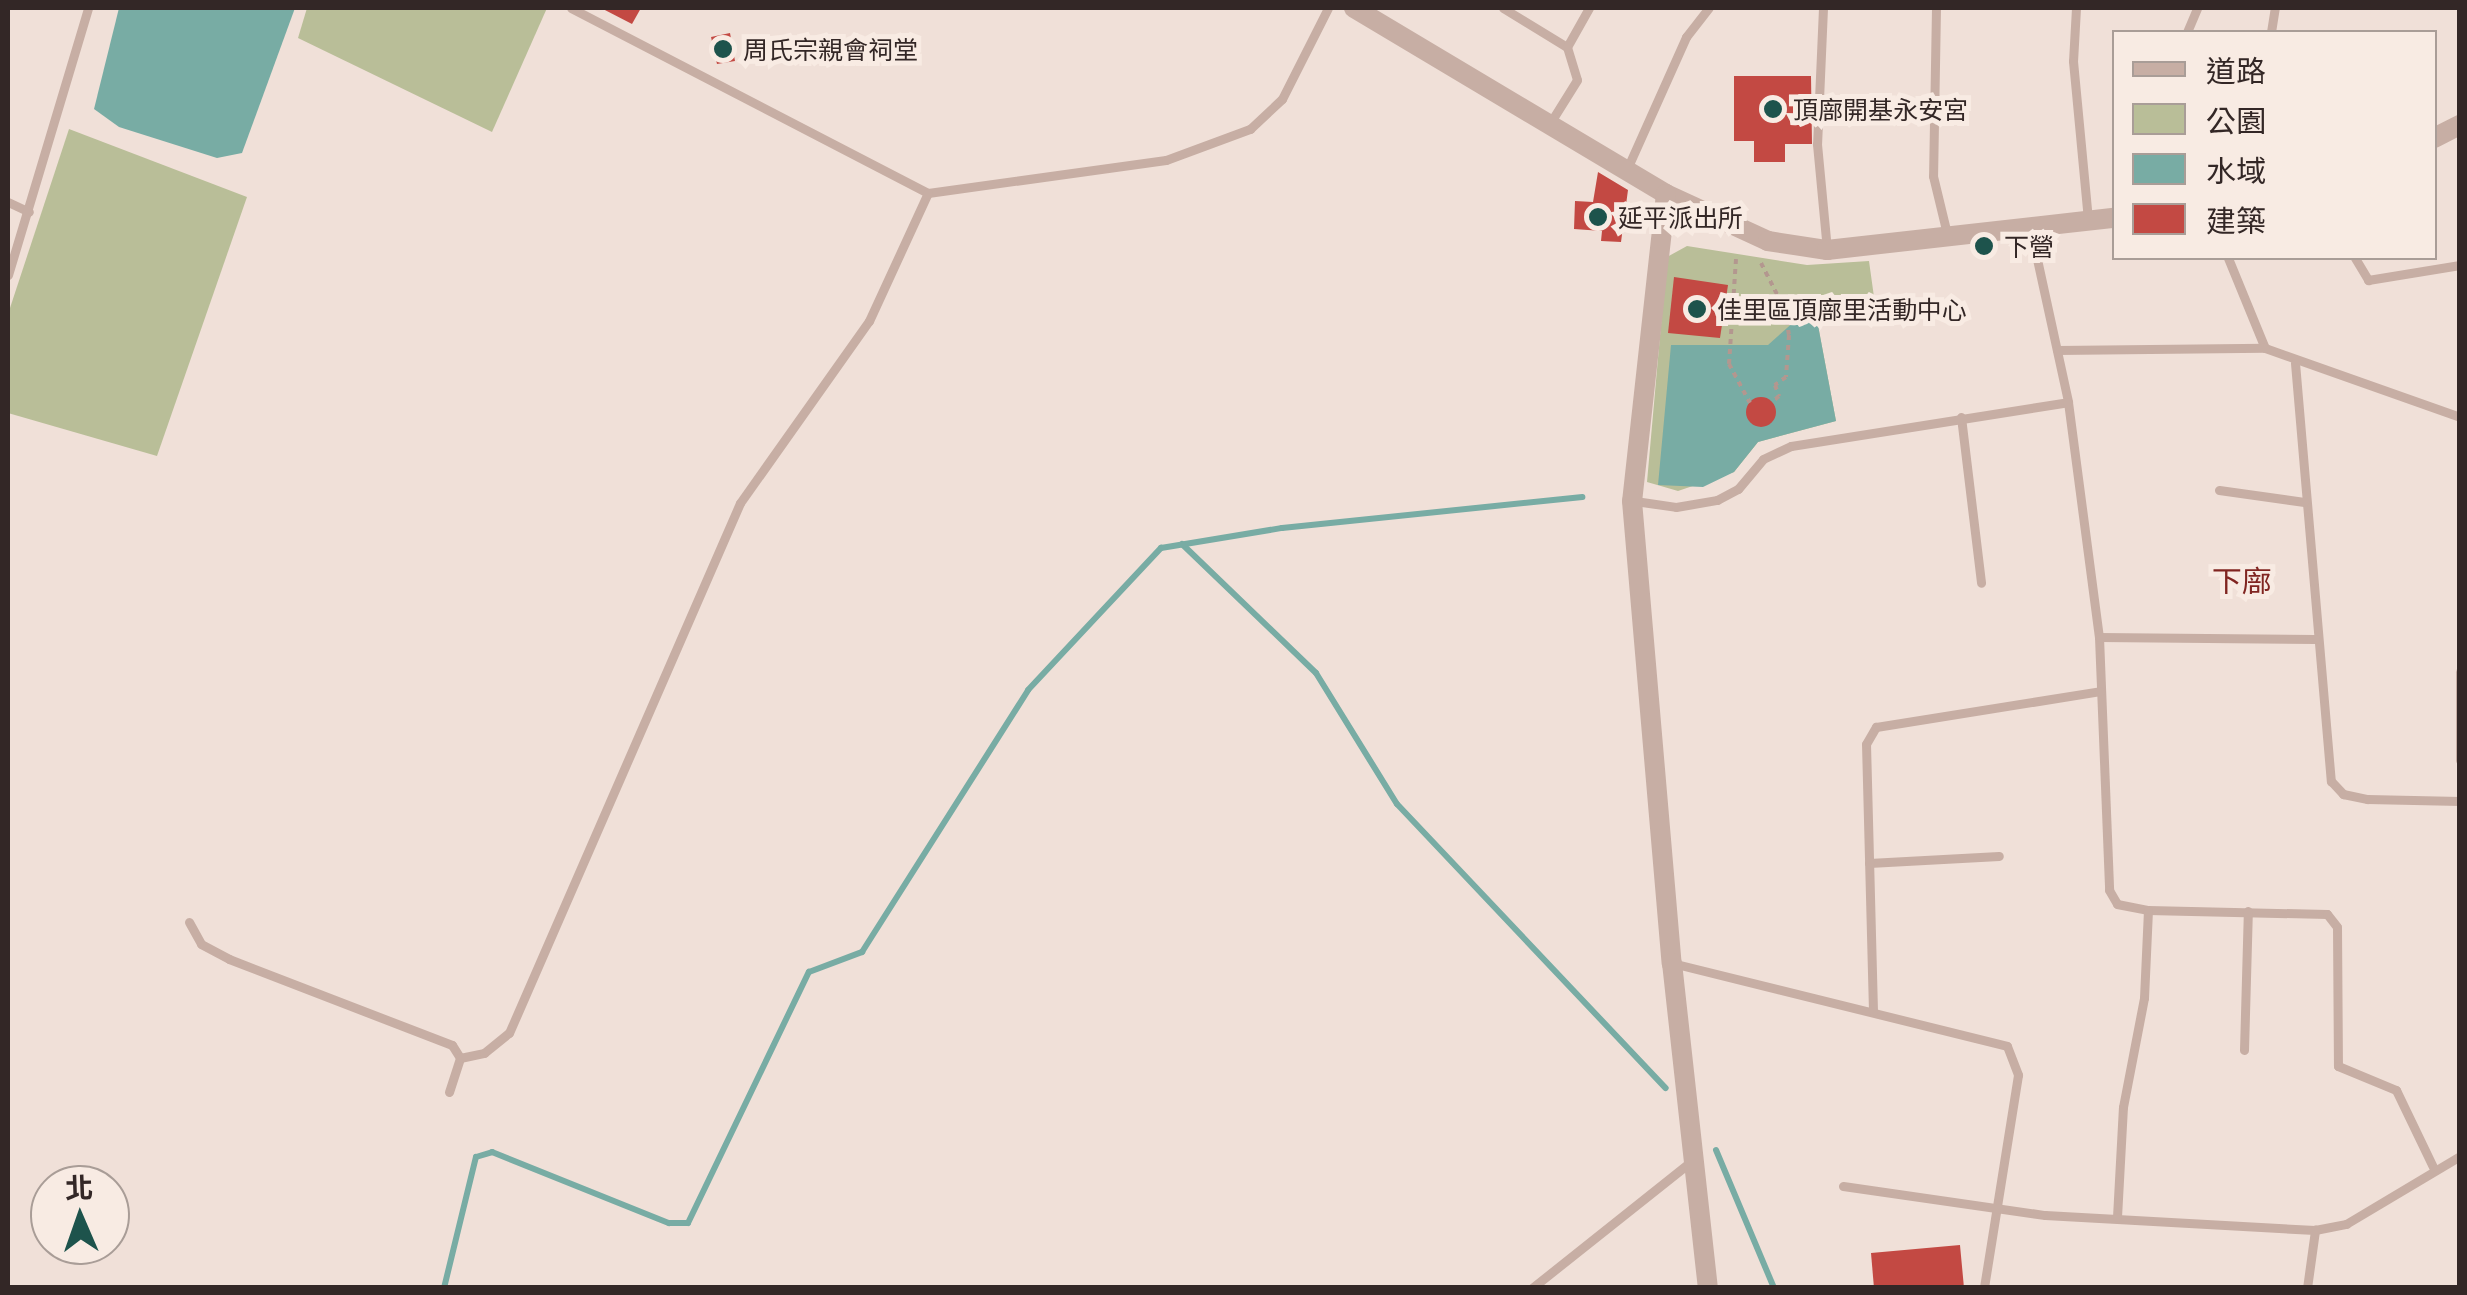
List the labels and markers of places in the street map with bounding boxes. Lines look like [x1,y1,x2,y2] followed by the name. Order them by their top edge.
[743,34,918,64] place label: 周氏宗親會祠堂
[712,38,734,60] marker: 周氏宗親會祠堂
[1793,94,1968,124] place label: 頂廍開基永安宮
[1762,98,1784,120] marker: 頂廍開基永安宮
[1618,202,1743,232] place label: 延平派出所
[1587,206,1609,228] marker: 延平派出所
[2004,231,2054,261] place label: 下營
[1973,235,1995,257] marker: 下營
[1717,294,1967,324] place label: 佳里區頂廍里活動中心
[1686,298,1708,320] marker: 佳里區頂廍里活動中心

